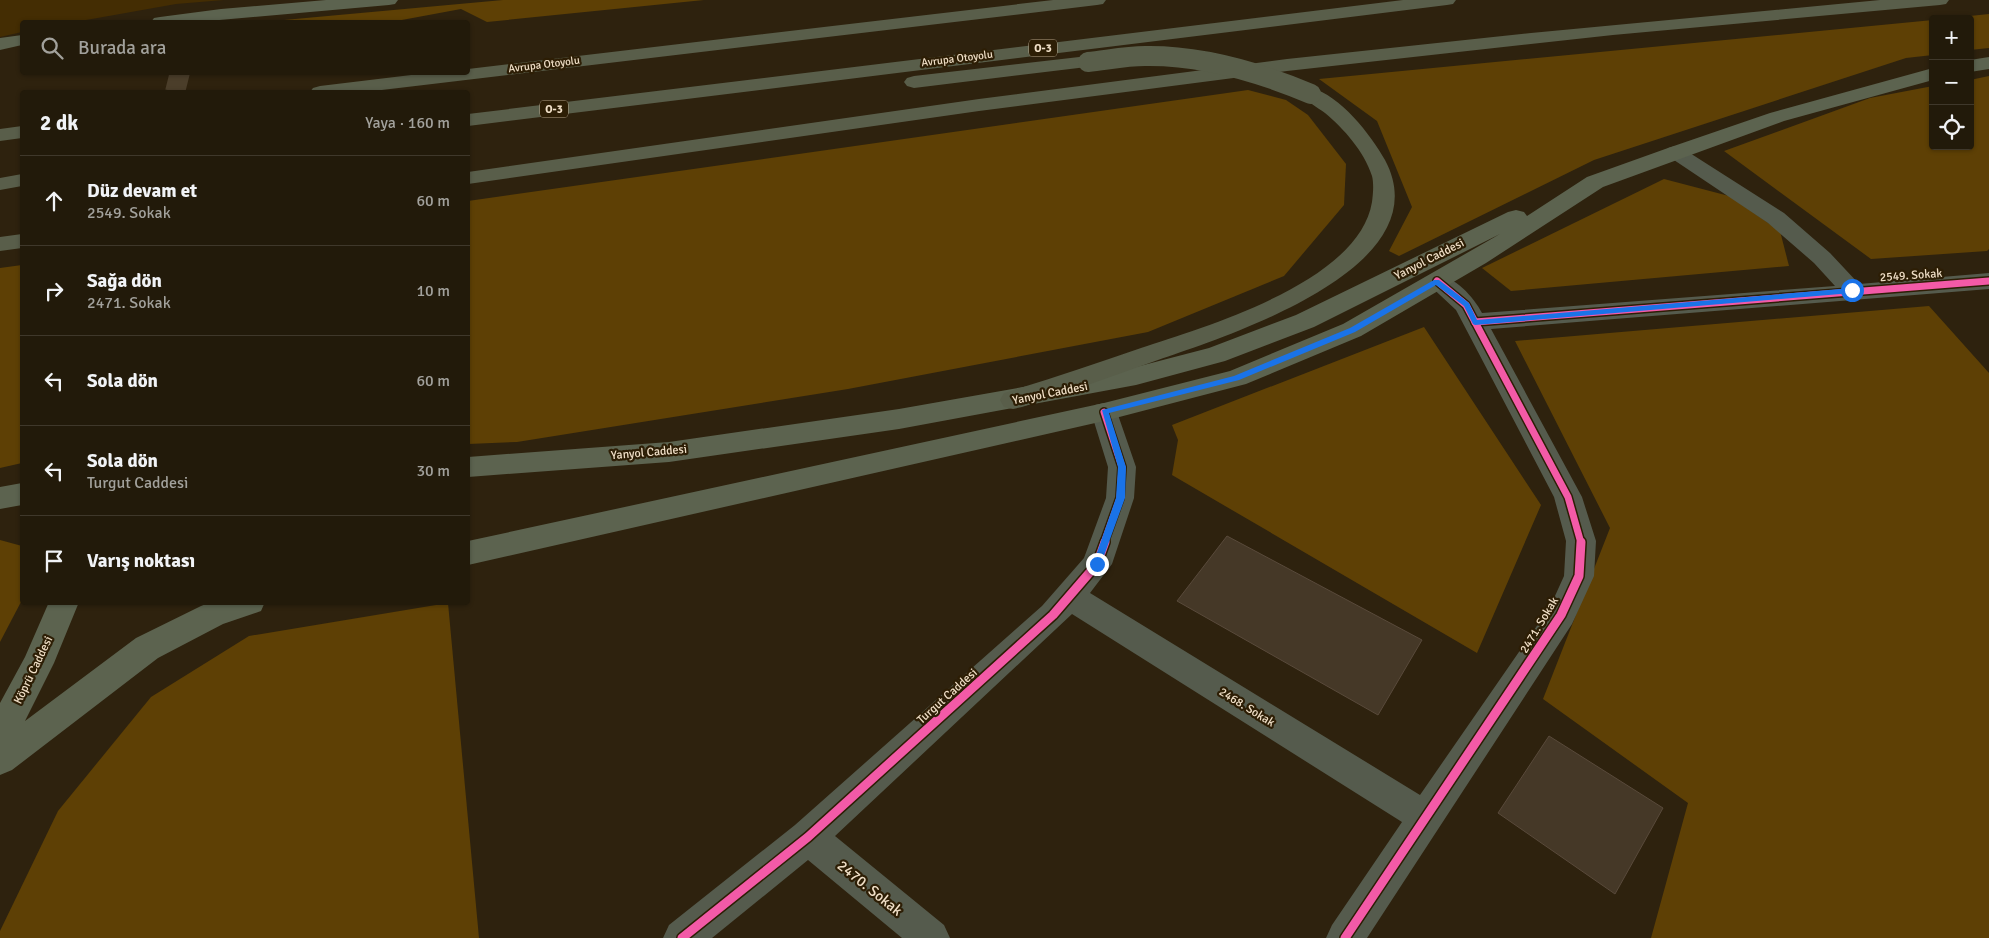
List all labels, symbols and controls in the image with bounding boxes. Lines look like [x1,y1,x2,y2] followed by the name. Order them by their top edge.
[1929,15,1974,150] map controls
[1929,15,1974,60] button: +
[20,20,470,75] search box
[38,34,66,62] icon: search
[78,36,166,60] text: Burada ara
[1029,40,1057,56] road number: O-3
[921,48,994,69] street label: Avrupa Otoyolu
[508,54,581,75] street label: Avrupa Otoyolu
[1929,60,1974,105] button: −
[540,100,568,118] road number: O-3
[1929,105,1974,150] button: locate
[40,110,78,136] text: 2 dk
[365,113,450,133] text: Yaya · 160 m
[87,179,197,203] text: Düz devam et
[40,187,68,215] icon: ahead
[416,191,450,211] text: 60 m
[87,203,171,223] text: 2549. Sokak
[1392,235,1467,283] street label: Yanyol Caddesi
[1879,266,1943,285] street label: 2549. Sokak
[87,269,162,293] text: Sağa dön
[40,277,68,305] icon: right
[1841,279,1864,302] route start
[416,281,450,301] text: 10 m
[87,293,171,313] text: 2471. Sokak
[40,367,68,395] icon: left
[87,369,158,393] text: Sola dön
[416,371,450,391] text: 60 m
[1011,379,1089,408] street label: Yanyol Caddesi
[610,442,688,463] street label: Yanyol Caddesi
[87,449,158,473] text: Sola dön
[40,457,68,485] icon: left
[416,461,450,481] text: 30 m
[87,473,188,493] text: Turgut Caddesi
[40,547,68,575] icon: arrive
[87,549,195,573] text: Varış noktası
[1086,553,1109,576] route end
[1517,595,1562,656] street label: 2471. Sokak
[11,634,56,707] street label: Köprü Caddesi
[914,665,981,727] street label: Turgut Caddesi
[1216,684,1277,730] street label: 2468. Sokak
[834,856,907,920] street label: 2470. Sokak

